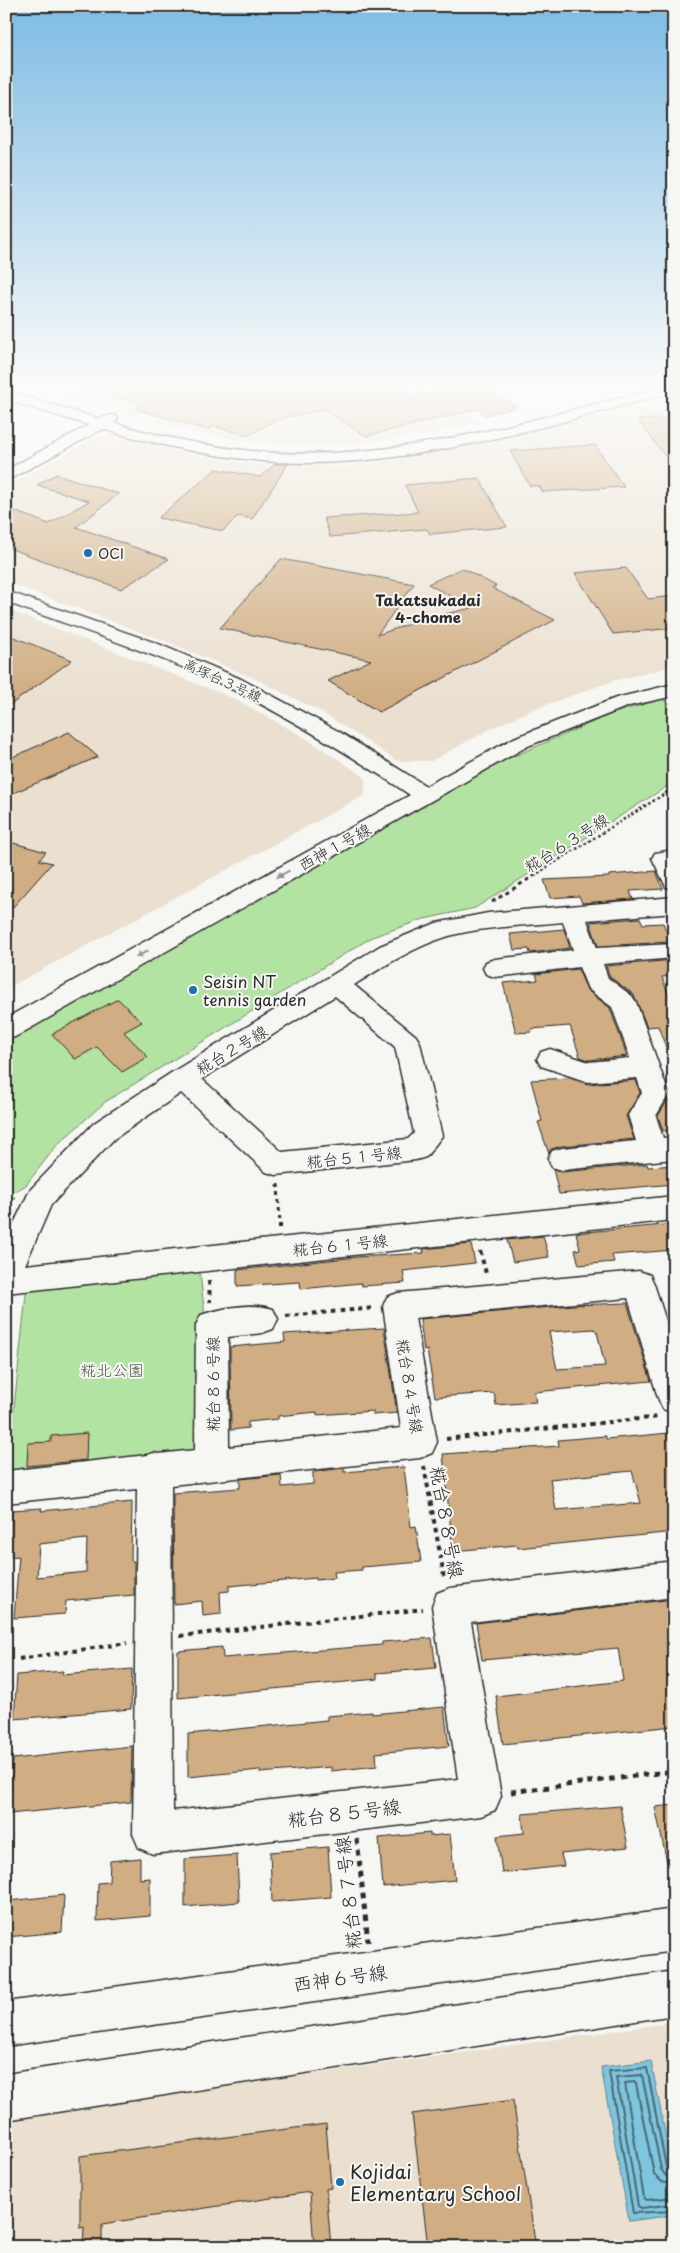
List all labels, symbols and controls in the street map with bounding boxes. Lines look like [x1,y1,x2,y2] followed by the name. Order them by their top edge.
[98,543,124,564] place label: OCI
[82,547,94,559] marker: OCI
[375,588,481,628] district label: Takatsukadai 4-chome
[180,653,266,707] street label: 高塚台３号線
[519,806,613,878] street label: 糀台６３号線
[293,816,375,876] street label: 西神１号線
[276,870,291,878] one-way arrow
[135,949,148,958] one-way arrow
[203,969,307,1011] place label: Seisin NT tennis garden
[187,984,199,996] marker: Seisin NT tennis garden
[191,1018,271,1080] street label: 糀台２号線
[305,1139,403,1173] street label: 糀台５１号線
[291,1227,389,1261] street label: 糀台６１号線
[200,1336,224,1432] street label: 糀台８６号線
[392,1337,430,1435] street label: 糀台８４号線
[80,1357,144,1381] park label: 糀北公園
[424,1463,472,1581] street label: 糀台８８号線
[286,1791,402,1833] street label: 糀台８５号線
[327,1835,367,1951] street label: 糀台８７号線
[291,1957,389,1997] street label: 西神６号線
[350,2157,521,2207] place label: Kojidai Elementary School
[334,2176,346,2188] marker: Kojidai Elementary School

